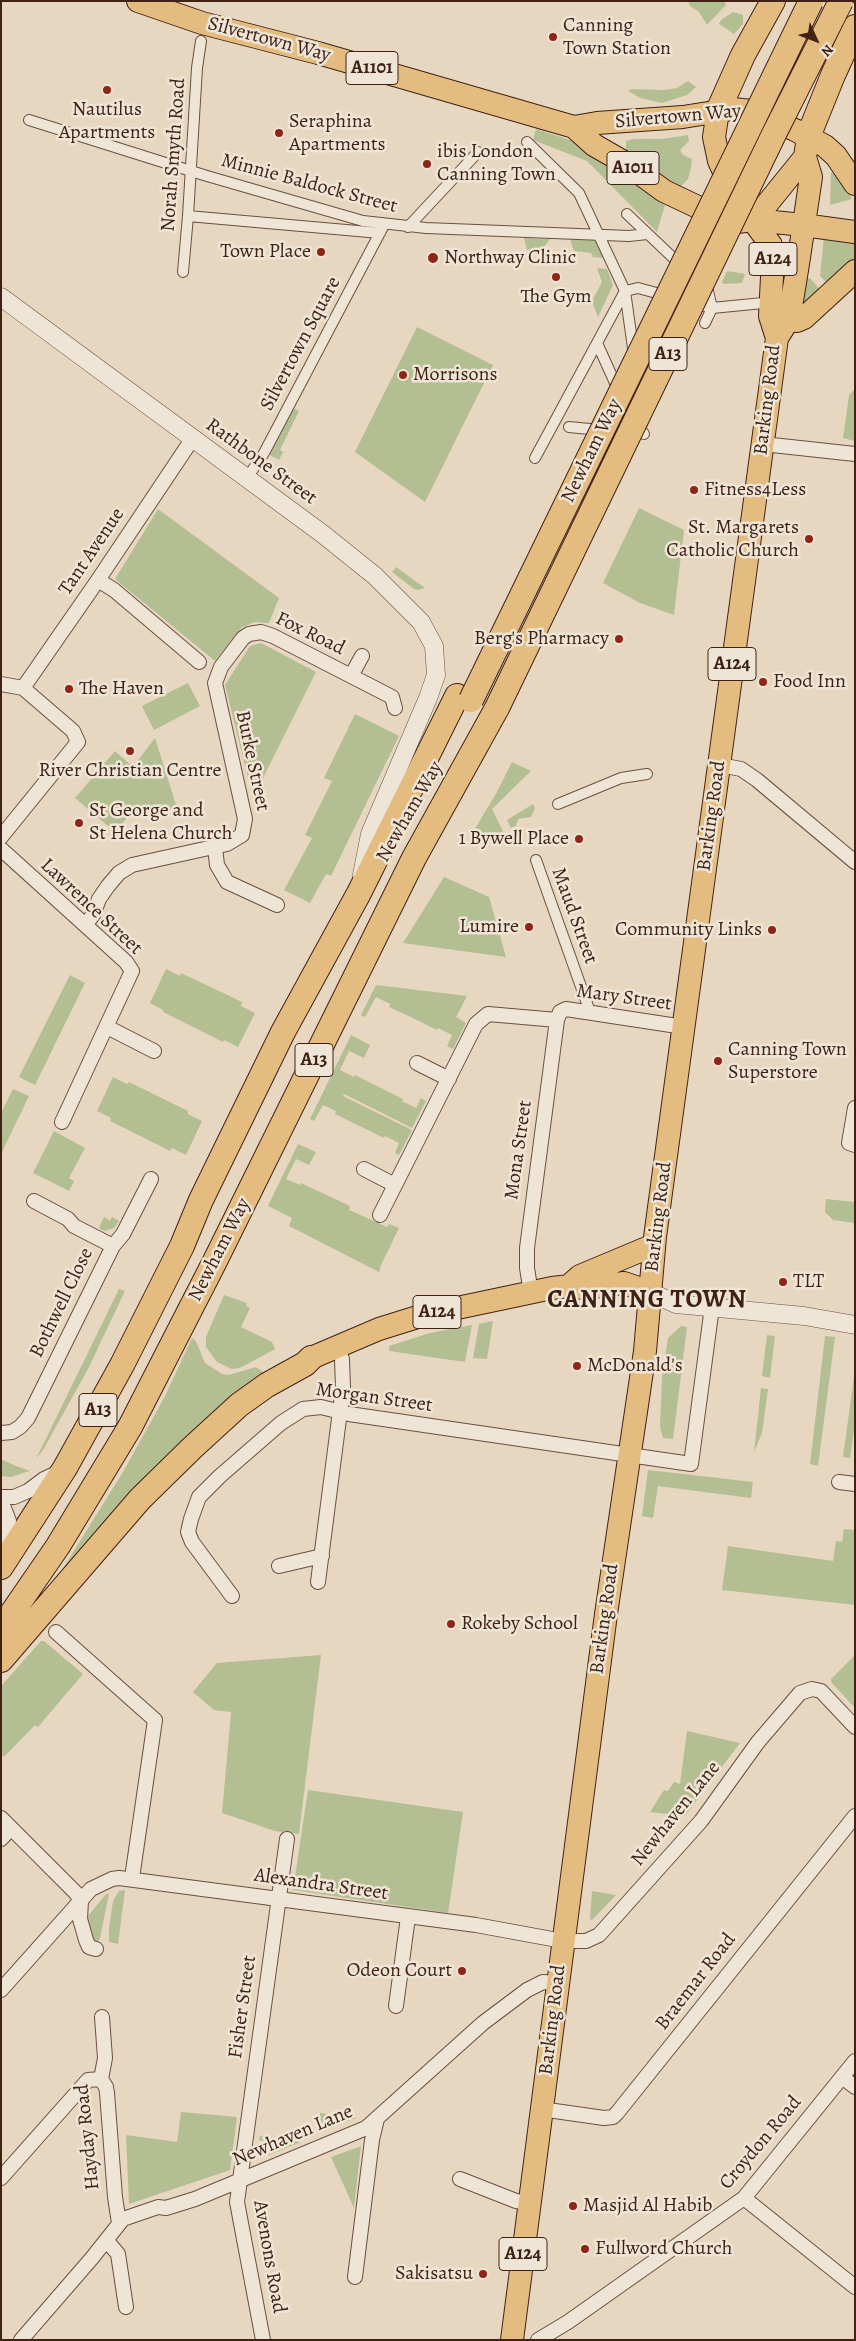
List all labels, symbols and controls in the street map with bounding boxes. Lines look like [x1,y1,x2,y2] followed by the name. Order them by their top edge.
[205,12,333,68] street label: Silvertown Way
[563,14,671,61] place label: Canning Town Station
[791,15,841,65] north arrow
[547,31,559,43] marker: Canning Town Station
[817,40,838,61] text: N
[346,52,398,84] road number: A1101
[157,77,191,233] street label: Norah Smyth Road
[101,84,113,96] marker: Nautilus Apartments
[59,98,155,145] place label: Nautilus Apartments
[614,100,742,134] street label: Silvertown Way
[289,110,386,157] place label: Seraphina Apartments
[273,127,285,139] marker: Seraphina Apartments
[437,140,556,187] place label: ibis London Canning Town
[218,149,400,219] street label: Minnie Baldock Street
[607,152,659,184] road number: A1011
[421,158,433,170] marker: ibis London Canning Town
[220,240,311,264] place label: Town Place
[749,242,797,276] road number: A124
[315,246,327,258] marker: Town Place
[444,246,576,270] place label: Northway Clinic
[426,251,440,265] marker: Northway Clinic
[550,271,562,283] marker: The Gym
[256,273,346,415] street label: Silvertown Square
[520,285,592,309] place label: The Gym
[649,338,687,370] road number: A13
[749,343,787,457] street label: Barking Road
[413,363,497,387] place label: Morrisons
[397,369,409,381] marker: Morrisons
[557,395,627,507] street label: Newham Way
[201,414,321,510] street label: Rathbone Street
[704,478,806,502] place label: Fitness4Less
[688,484,700,496] marker: Fitness4Less
[54,504,130,600] street label: Tant Avenue
[666,516,799,563] place label: St. Margarets Catholic Church
[803,533,815,545] marker: St. Margarets Catholic Church
[271,607,349,661] street label: Fox Road
[474,627,609,651] place label: Berg's Pharmacy
[613,633,625,645] marker: Berg's Pharmacy
[708,648,756,681] road number: A124
[773,670,846,694] place label: Food Inn
[757,676,769,688] marker: Food Inn
[79,677,164,701] place label: The Haven
[63,683,75,695] marker: The Haven
[230,709,274,813] street label: Burke Street
[124,745,136,757] marker: River Christian Centre
[371,757,449,867] street label: Newham Way
[39,759,221,783] place label: River Christian Centre
[692,759,732,873] street label: Barking Road
[89,799,233,846] place label: St George and St Helena Church
[73,817,85,829] marker: St George and St Helena Church
[459,827,569,851] place label: 1 Bywell Place
[573,833,585,845] marker: 1 Bywell Place
[35,854,147,960] street label: Lawrence Street
[545,865,603,967] street label: Maud Street
[459,915,519,939] place label: Lumire
[615,918,762,942] place label: Community Links
[523,921,535,933] marker: Lumire
[766,924,778,936] marker: Community Links
[575,979,673,1017] street label: Mary Street
[728,1038,847,1085] place label: Canning Town Superstore
[295,1044,333,1076] road number: A13
[712,1055,724,1067] marker: Canning Town Superstore
[500,1099,538,1201] street label: Mona Street
[640,1160,678,1274] street label: Barking Road
[184,1194,256,1306] street label: Newham Way
[25,1244,99,1362] street label: Bothwell Close
[793,1270,824,1294] place label: TLT
[777,1276,789,1288] marker: TLT
[546,1286,748,1316] district label: CANNING TOWN
[413,1295,461,1328] road number: A124
[587,1354,683,1378] place label: McDonald's
[571,1360,583,1372] marker: McDonald's
[314,1378,434,1418] street label: Morgan Street
[79,1394,117,1426] road number: A13
[585,1562,625,1676] street label: Barking Road
[461,1612,578,1636] place label: Rokeby School
[445,1618,457,1630] marker: Rokeby School
[626,1757,726,1871] street label: Newhaven Lane
[253,1864,389,1906] street label: Alexandra Street
[651,1929,741,2035] street label: Braemar Road
[224,1954,262,2060] street label: Fisher Street
[346,1959,452,1983] place label: Odeon Court
[534,1963,572,2077] street label: Barking Road
[456,1965,468,1977] marker: Odeon Court
[71,2083,105,2191] street label: Hayday Road
[715,2091,807,2195] street label: Croydon Road
[229,2100,357,2172] street label: Newhaven Lane
[583,2194,713,2218] place label: Masjid Al Habib
[247,2199,291,2315] street label: Avenons Road
[567,2200,579,2212] marker: Masjid Al Habib
[595,2237,732,2261] place label: Fullword Church
[499,2238,547,2270] road number: A124
[579,2243,591,2255] marker: Fullword Church
[395,2262,473,2286] place label: Sakisatsu
[477,2268,489,2280] marker: Sakisatsu

